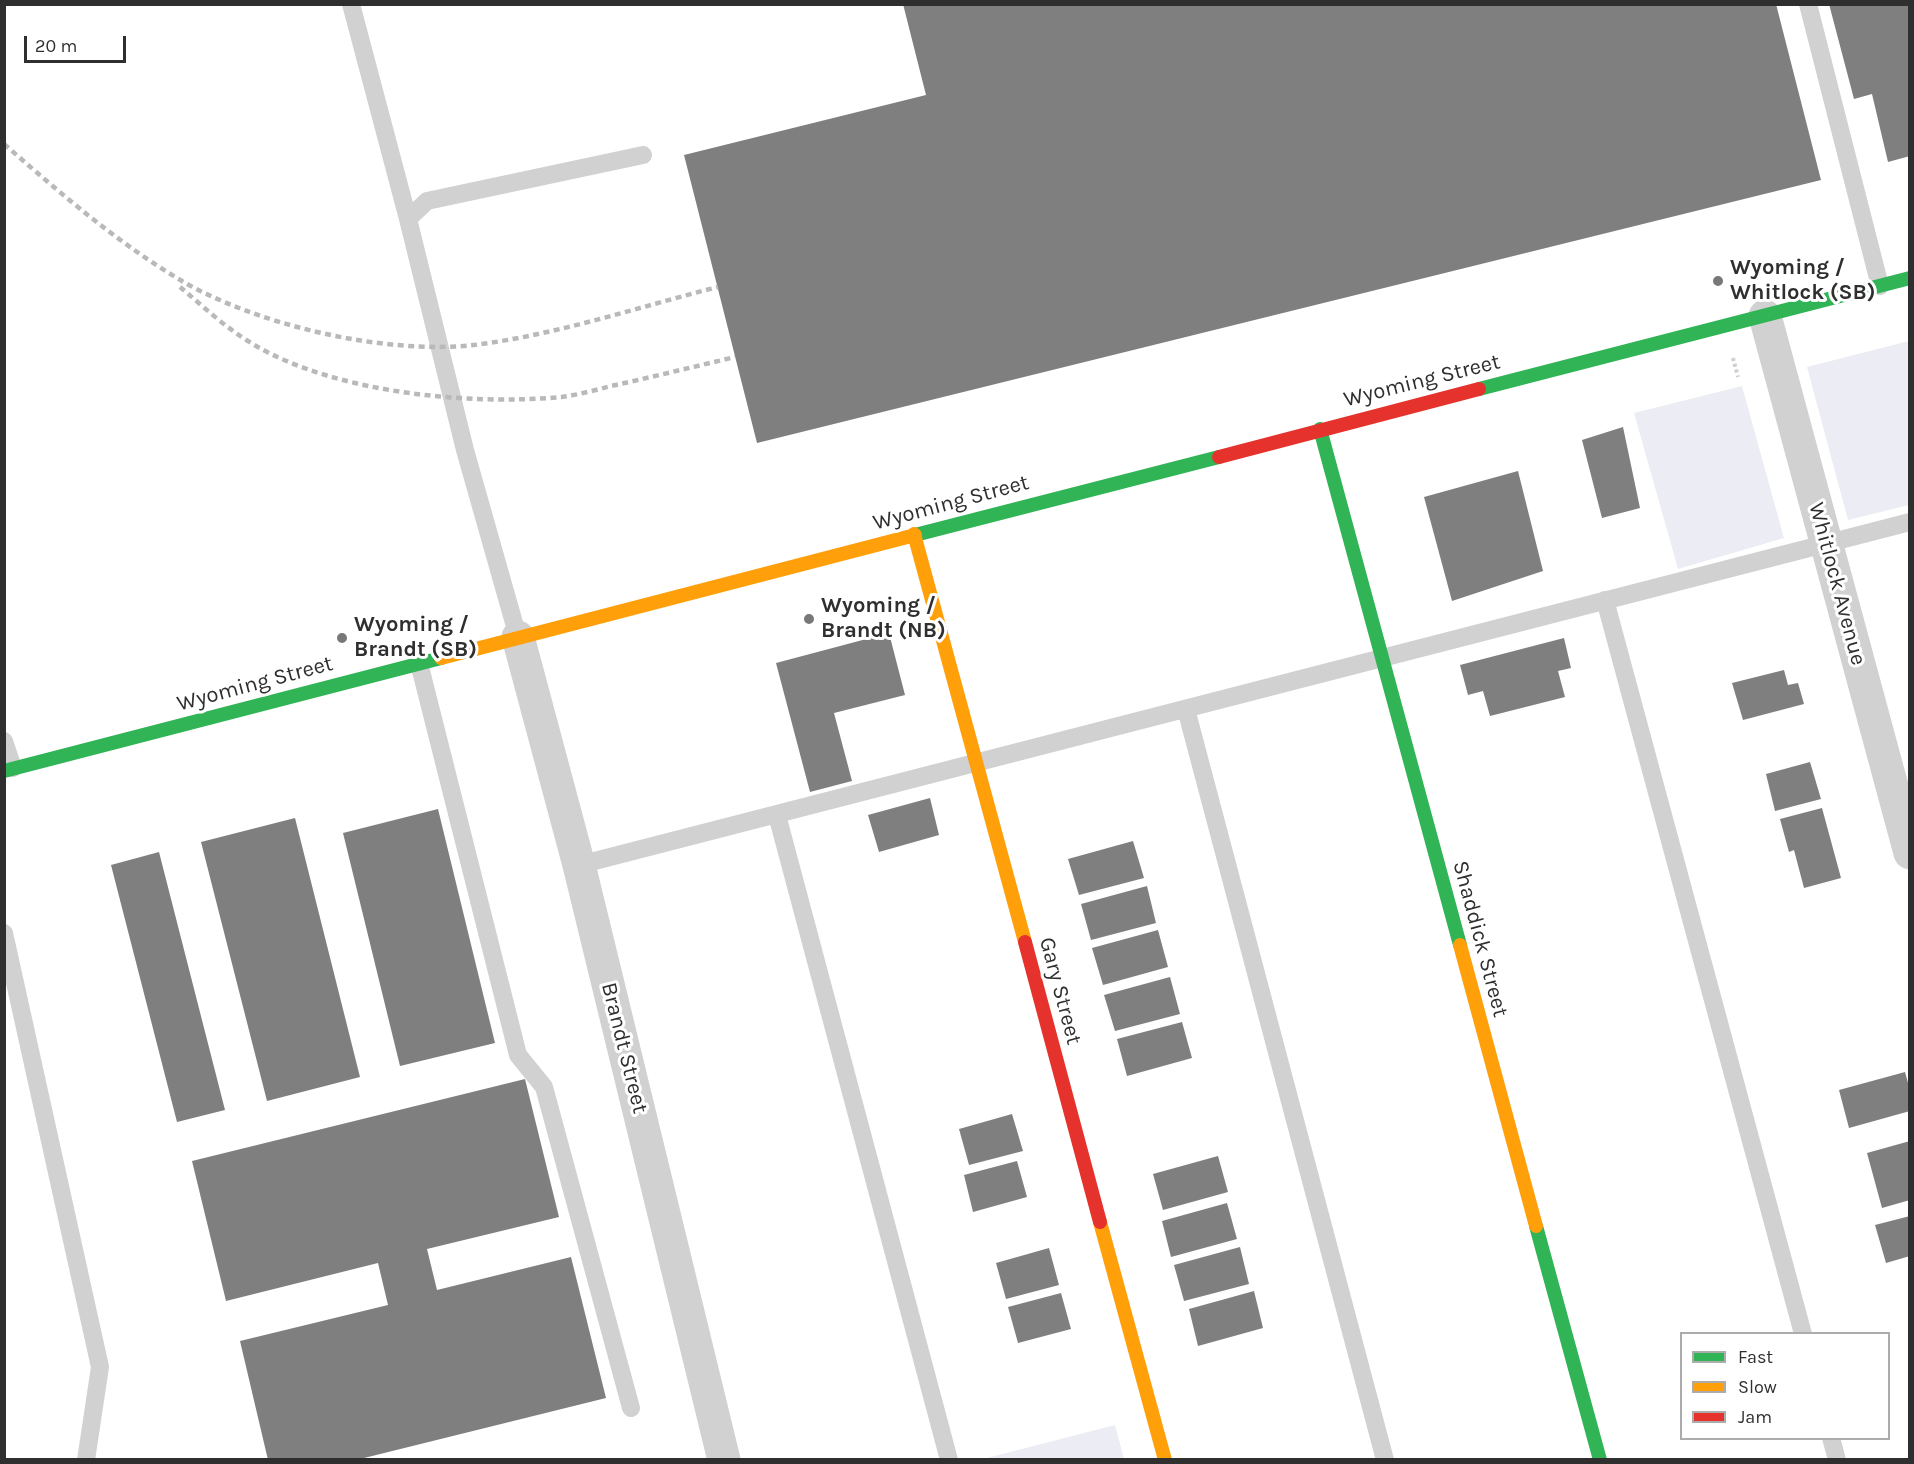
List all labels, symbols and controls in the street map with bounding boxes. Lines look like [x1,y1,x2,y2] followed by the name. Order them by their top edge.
[27,24,129,62] scale bar
[35,35,77,57] text: 20 m
[1730,255,1876,306] place label: Wyoming / Whitlock (SB)
[1711,274,1725,288] marker: Wyoming / Whitlock (SB)
[1341,349,1503,413] street label: Wyoming Street
[870,469,1032,537] street label: Wyoming Street
[1803,500,1871,668] street label: Whitlock Avenue
[821,593,946,644] place label: Wyoming / Brandt (NB)
[354,612,477,664] place label: Wyoming / Brandt (SB)
[802,612,816,626] marker: Wyoming / Brandt (NB)
[335,631,349,645] marker: Wyoming / Brandt (SB)
[174,650,336,718] street label: Wyoming Street
[1446,858,1514,1020] street label: Shaddick Street
[1033,934,1087,1048] street label: Gary Street
[595,980,653,1116] street label: Brandt Street
[1680,1332,1890,1440] legend
[1738,1346,1773,1368] text: Fast
[1738,1376,1777,1398] text: Slow
[1738,1406,1772,1428] text: Jam

